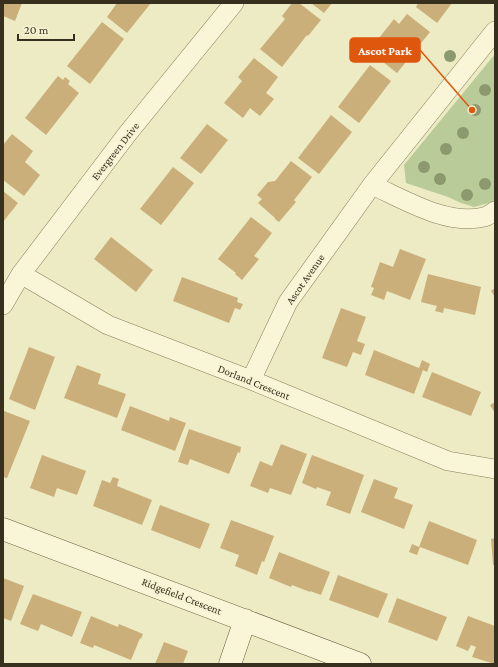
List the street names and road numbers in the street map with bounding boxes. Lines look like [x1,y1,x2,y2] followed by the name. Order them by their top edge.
[89,120,142,183] street label: Evergreen Drive
[283,251,327,306] street label: Ascot Avenue
[216,362,292,402] street label: Dorland Crescent
[140,575,224,618] street label: Ridgefield Crescent

